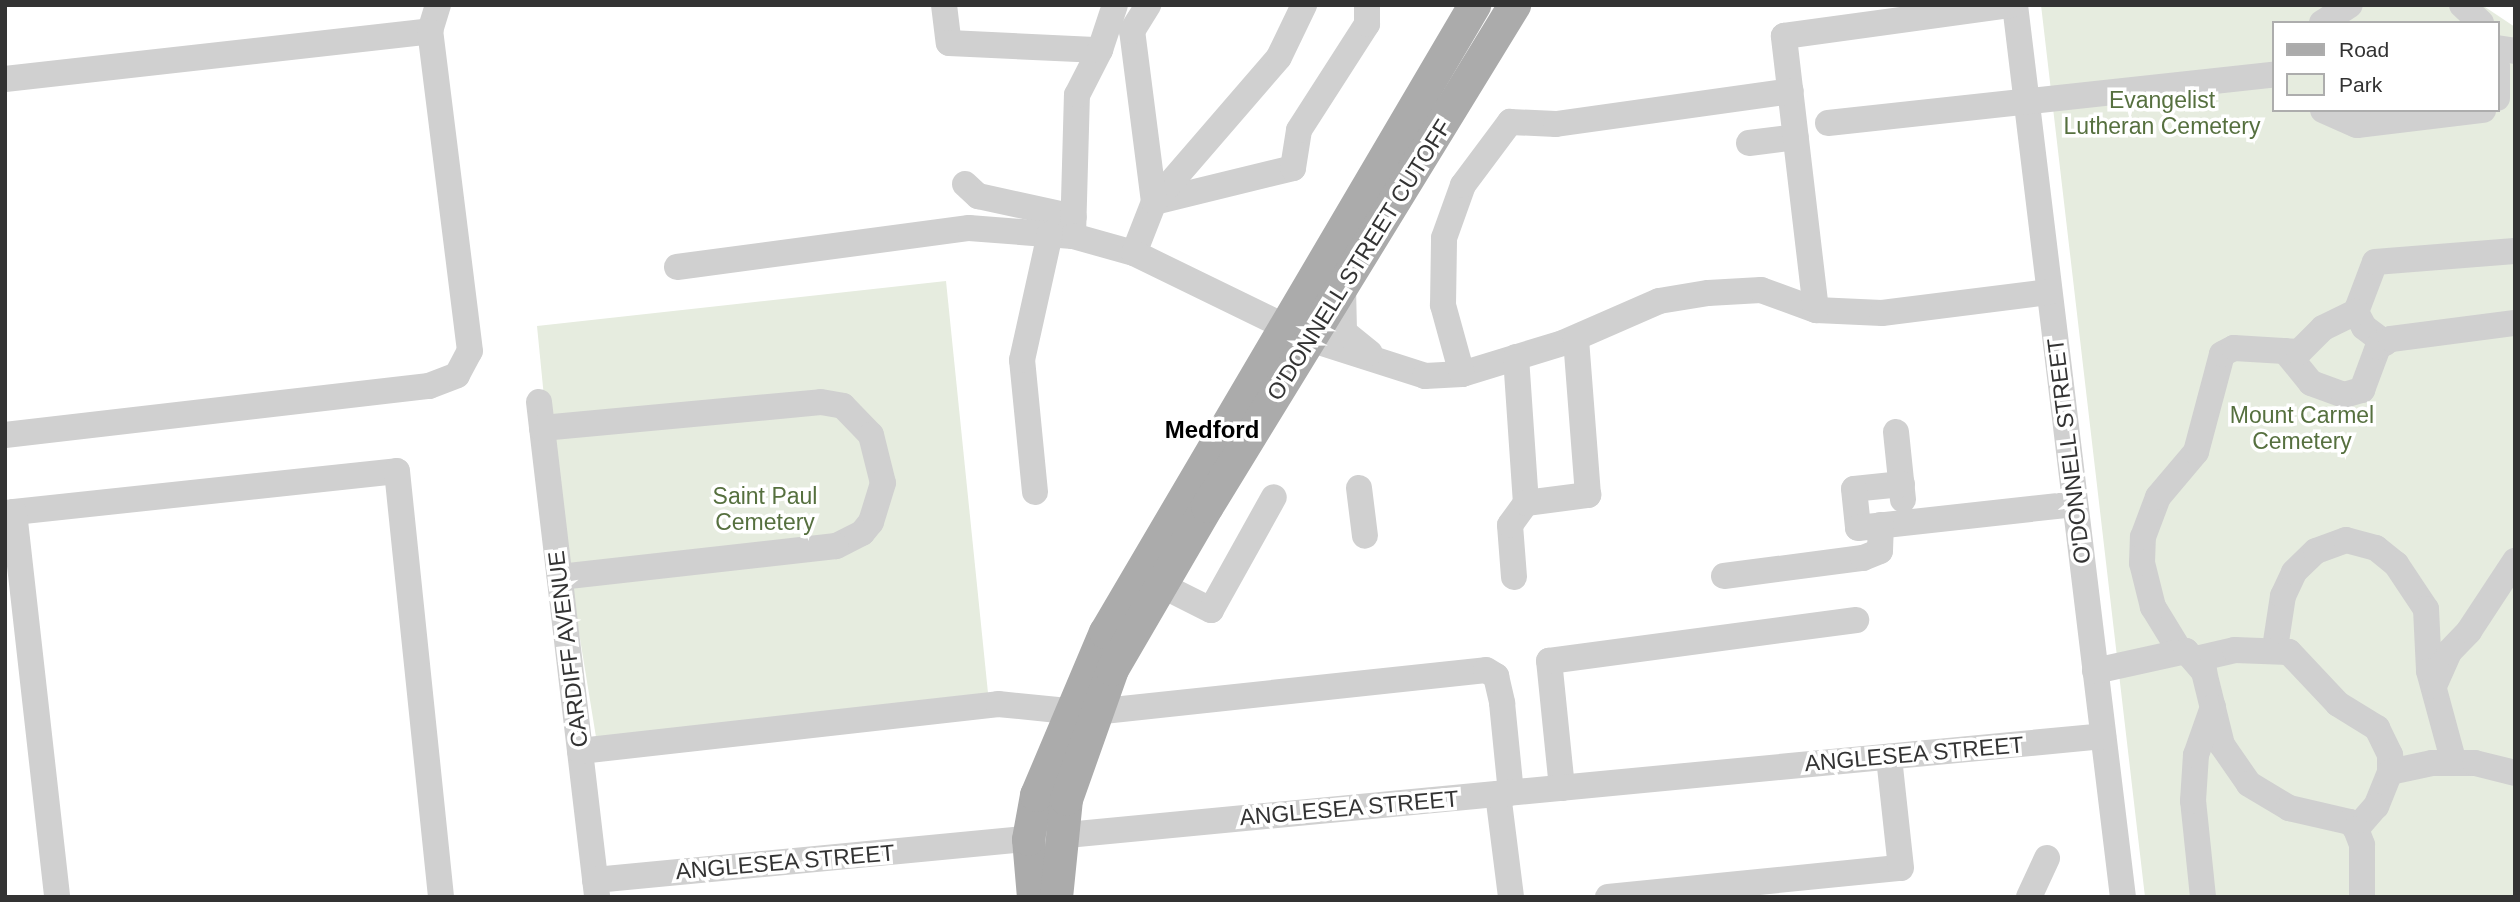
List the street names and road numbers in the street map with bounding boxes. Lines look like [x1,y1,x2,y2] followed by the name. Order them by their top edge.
[1261,114,1457,406] street label: O'DONNELL STREET CUTOFF
[2041,336,2097,566] street label: O'DONNELL STREET
[542,549,594,749] street label: CARDIFF AVENUE
[1803,731,2025,777] street label: ANGLESEA STREET
[1238,785,1460,831] street label: ANGLESEA STREET
[674,839,896,885] street label: ANGLESEA STREET

